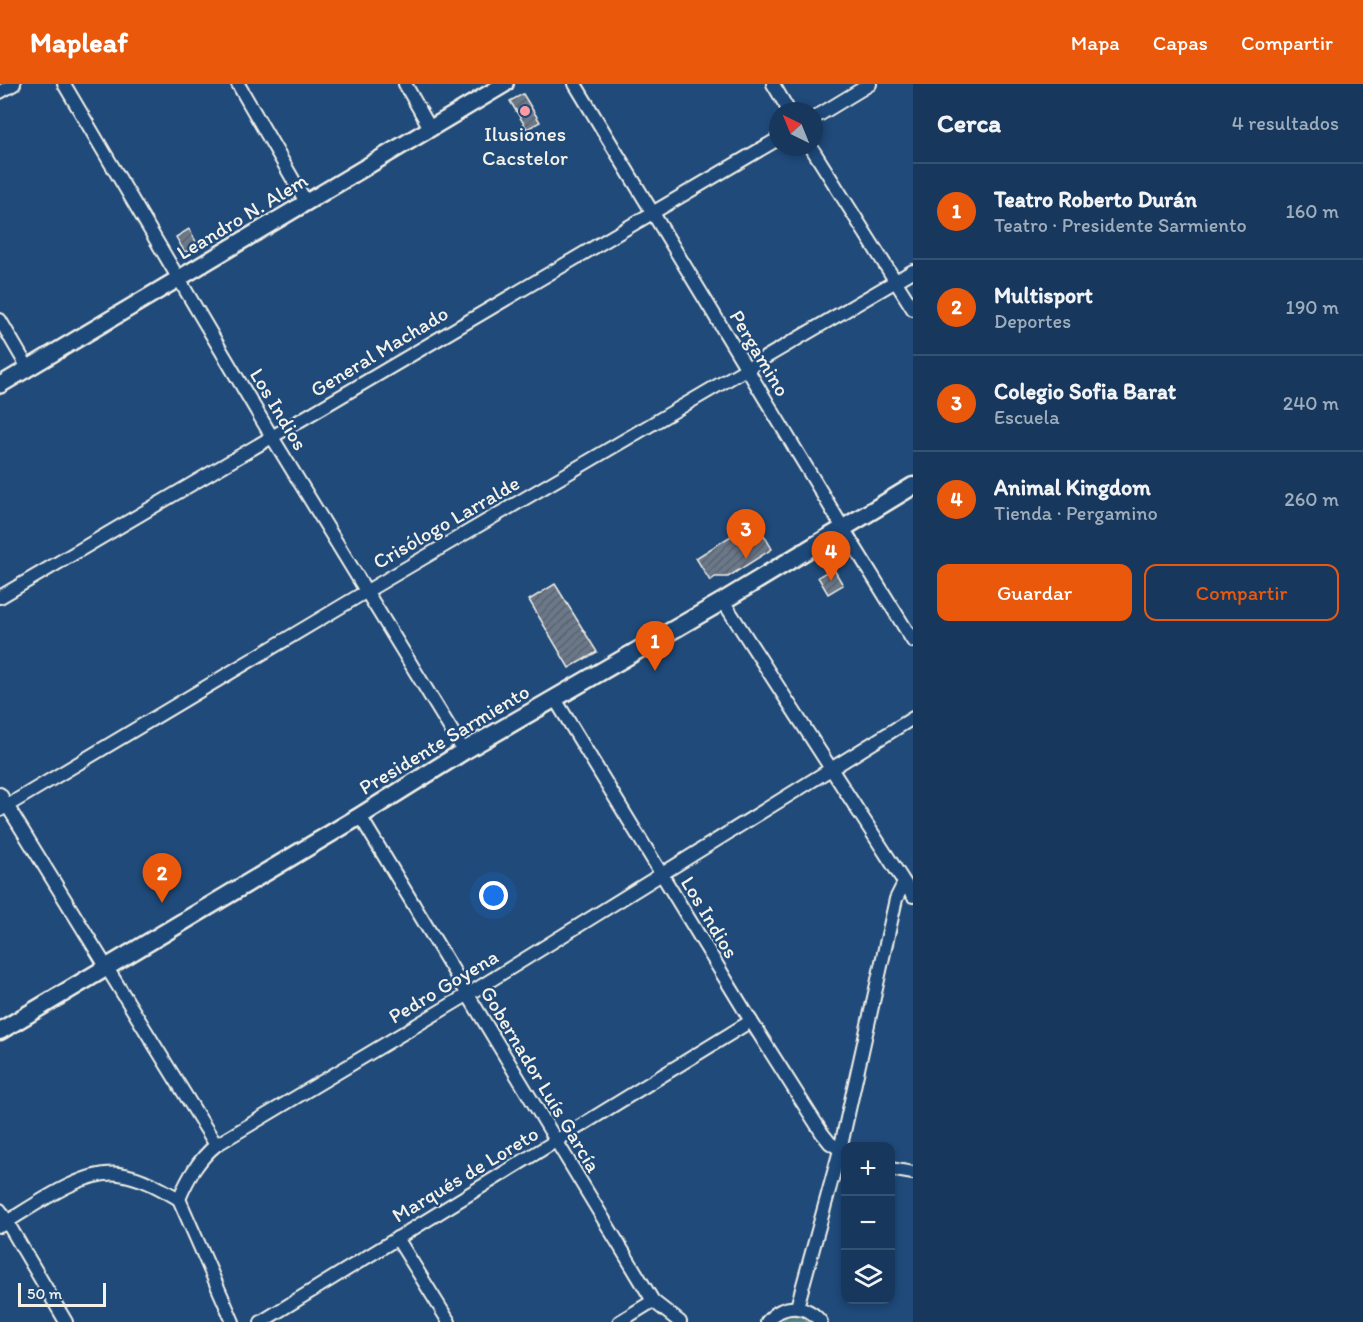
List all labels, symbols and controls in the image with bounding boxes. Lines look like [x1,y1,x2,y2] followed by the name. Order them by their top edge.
[30,25,128,59] text: Mapleaf
[1071,30,1120,55] text: Mapa
[1153,30,1208,55] text: Capas
[1241,30,1333,55] text: Compartir
[769,102,823,156] north arrow
[518,104,532,118] marker: Ilusiones Cacstelor
[937,107,1001,139] text: Cerca
[1232,111,1339,135] text: 4 resultados
[482,121,568,170] place label: Ilusiones Cacstelor
[172,167,312,265] street label: Leandro N. Alem
[994,186,1197,213] text: Teatro Roberto Durán
[952,199,961,223] text: 1
[1286,199,1339,223] text: 160 m
[994,213,1247,237] text: Teatro · Presidente Sarmiento
[994,282,1093,309] text: Multisport
[951,295,962,319] text: 2
[1286,295,1339,319] text: 190 m
[306,300,452,402] street label: General Machado
[724,305,796,401] street label: Pergamino
[994,309,1071,333] text: Deportes
[245,363,313,455] street label: Los Indios
[994,378,1176,405] text: Colegio Sofia Barat
[951,391,962,415] text: 3
[1283,391,1339,415] text: 240 m
[994,405,1060,429] text: Escuela
[368,470,524,574] street label: Crisólogo Larralde
[994,474,1151,501] text: Animal Kingdom
[950,487,963,511] text: 4
[1284,487,1339,511] text: 260 m
[994,501,1158,525] text: Tienda · Pergamino
[726,510,766,559] pin: 3
[812,532,850,581] pin: 4
[937,564,1132,621] button: Guardar
[1144,564,1339,621] button: Compartir
[636,622,674,671] pin: 1
[354,678,534,800] street label: Presidente Sarmiento
[142,854,182,903] pin: 2
[676,871,744,963] street label: Los Indios
[479,881,508,910] your location
[384,943,502,1029] street label: Pedro Goyena
[475,981,607,1177] street label: Gobernador Luís García
[387,1120,543,1228] street label: Marqués de Loreto
[841,1142,895,1304] map controls
[841,1142,895,1196] button: +
[841,1196,895,1250] button: −
[841,1250,895,1304] button: layers
[18,1280,106,1308] scale bar
[27,1284,62,1303] text: 50 m

